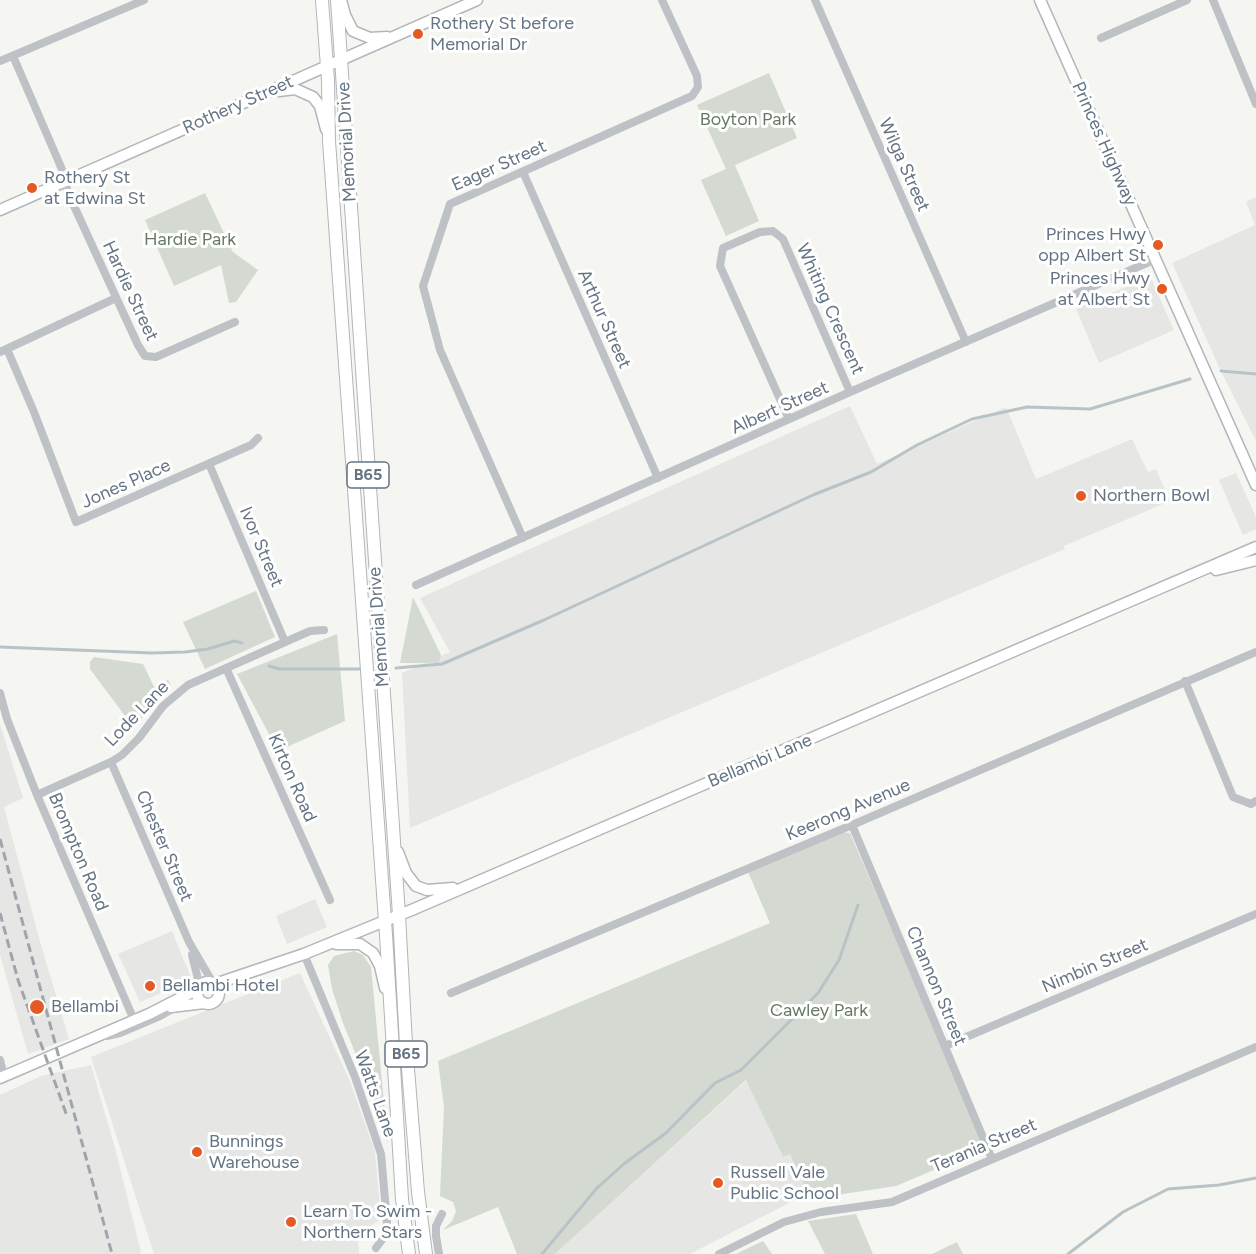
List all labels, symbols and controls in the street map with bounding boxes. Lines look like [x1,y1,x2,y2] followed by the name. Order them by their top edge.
[430,13,574,56] place label: Rothery St before Memorial Dr
[411,27,425,41] marker: Rothery St before Memorial Dr
[179,71,297,139] street label: Rothery Street
[1067,79,1141,209] street label: Princes Highway
[333,81,361,203] street label: Memorial Drive
[700,109,796,131] park label: Boyton Park
[874,115,934,215] street label: Wilga Street
[448,136,550,196] street label: Eager Street
[44,167,145,210] place label: Rothery St at Edwina St
[25,181,39,195] marker: Rothery St at Edwina St
[1038,224,1146,266] place label: Princes Hwy opp Albert St
[144,229,236,251] park label: Hardie Park
[97,237,163,345] street label: Hardie Street
[1151,238,1165,252] marker: Princes Hwy opp Albert St
[791,240,869,378] street label: Whiting Crescent
[573,266,635,372] street label: Arthur Street
[1050,268,1150,310] place label: Princes Hwy at Albert St
[1155,282,1169,296] marker: Princes Hwy at Albert St
[728,377,832,439] street label: Albert Street
[78,455,174,513] street label: Jones Place
[347,462,389,488] road number: B65
[1093,485,1210,507] place label: Northern Bowl
[1074,489,1088,503] marker: Northern Bowl
[234,503,288,591] street label: Ivor Street
[364,566,394,688] street label: Memorial Drive
[100,677,174,751] street label: Lode Lane
[705,729,815,793] street label: Bellambi Lane
[263,731,321,825] street label: Kirton Road
[783,774,913,846] street label: Keerong Avenue
[131,787,197,905] street label: Chester Street
[43,790,113,914] street label: Brompton Road
[901,923,971,1049] street label: Channon Street
[1039,934,1151,998] street label: Nimbin Street
[162,975,279,997] place label: Bellambi Hotel
[143,979,157,993] marker: Bellambi Hotel
[51,996,119,1018] place label: Bellambi
[28,998,46,1016] marker: Bellambi
[770,1000,868,1022] park label: Cawley Park
[385,1041,427,1067] road number: B65
[349,1048,401,1140] street label: Watts Lane
[928,1114,1040,1178] street label: Terania Street
[209,1131,299,1174] place label: Bunnings Warehouse
[190,1145,204,1159] marker: Bunnings Warehouse
[730,1162,839,1204] place label: Russell Vale Public School
[711,1176,725,1190] marker: Russell Vale Public School
[303,1201,432,1244] place label: Learn To Swim - Northern Stars
[284,1215,298,1229] marker: Learn To Swim - Northern Stars

